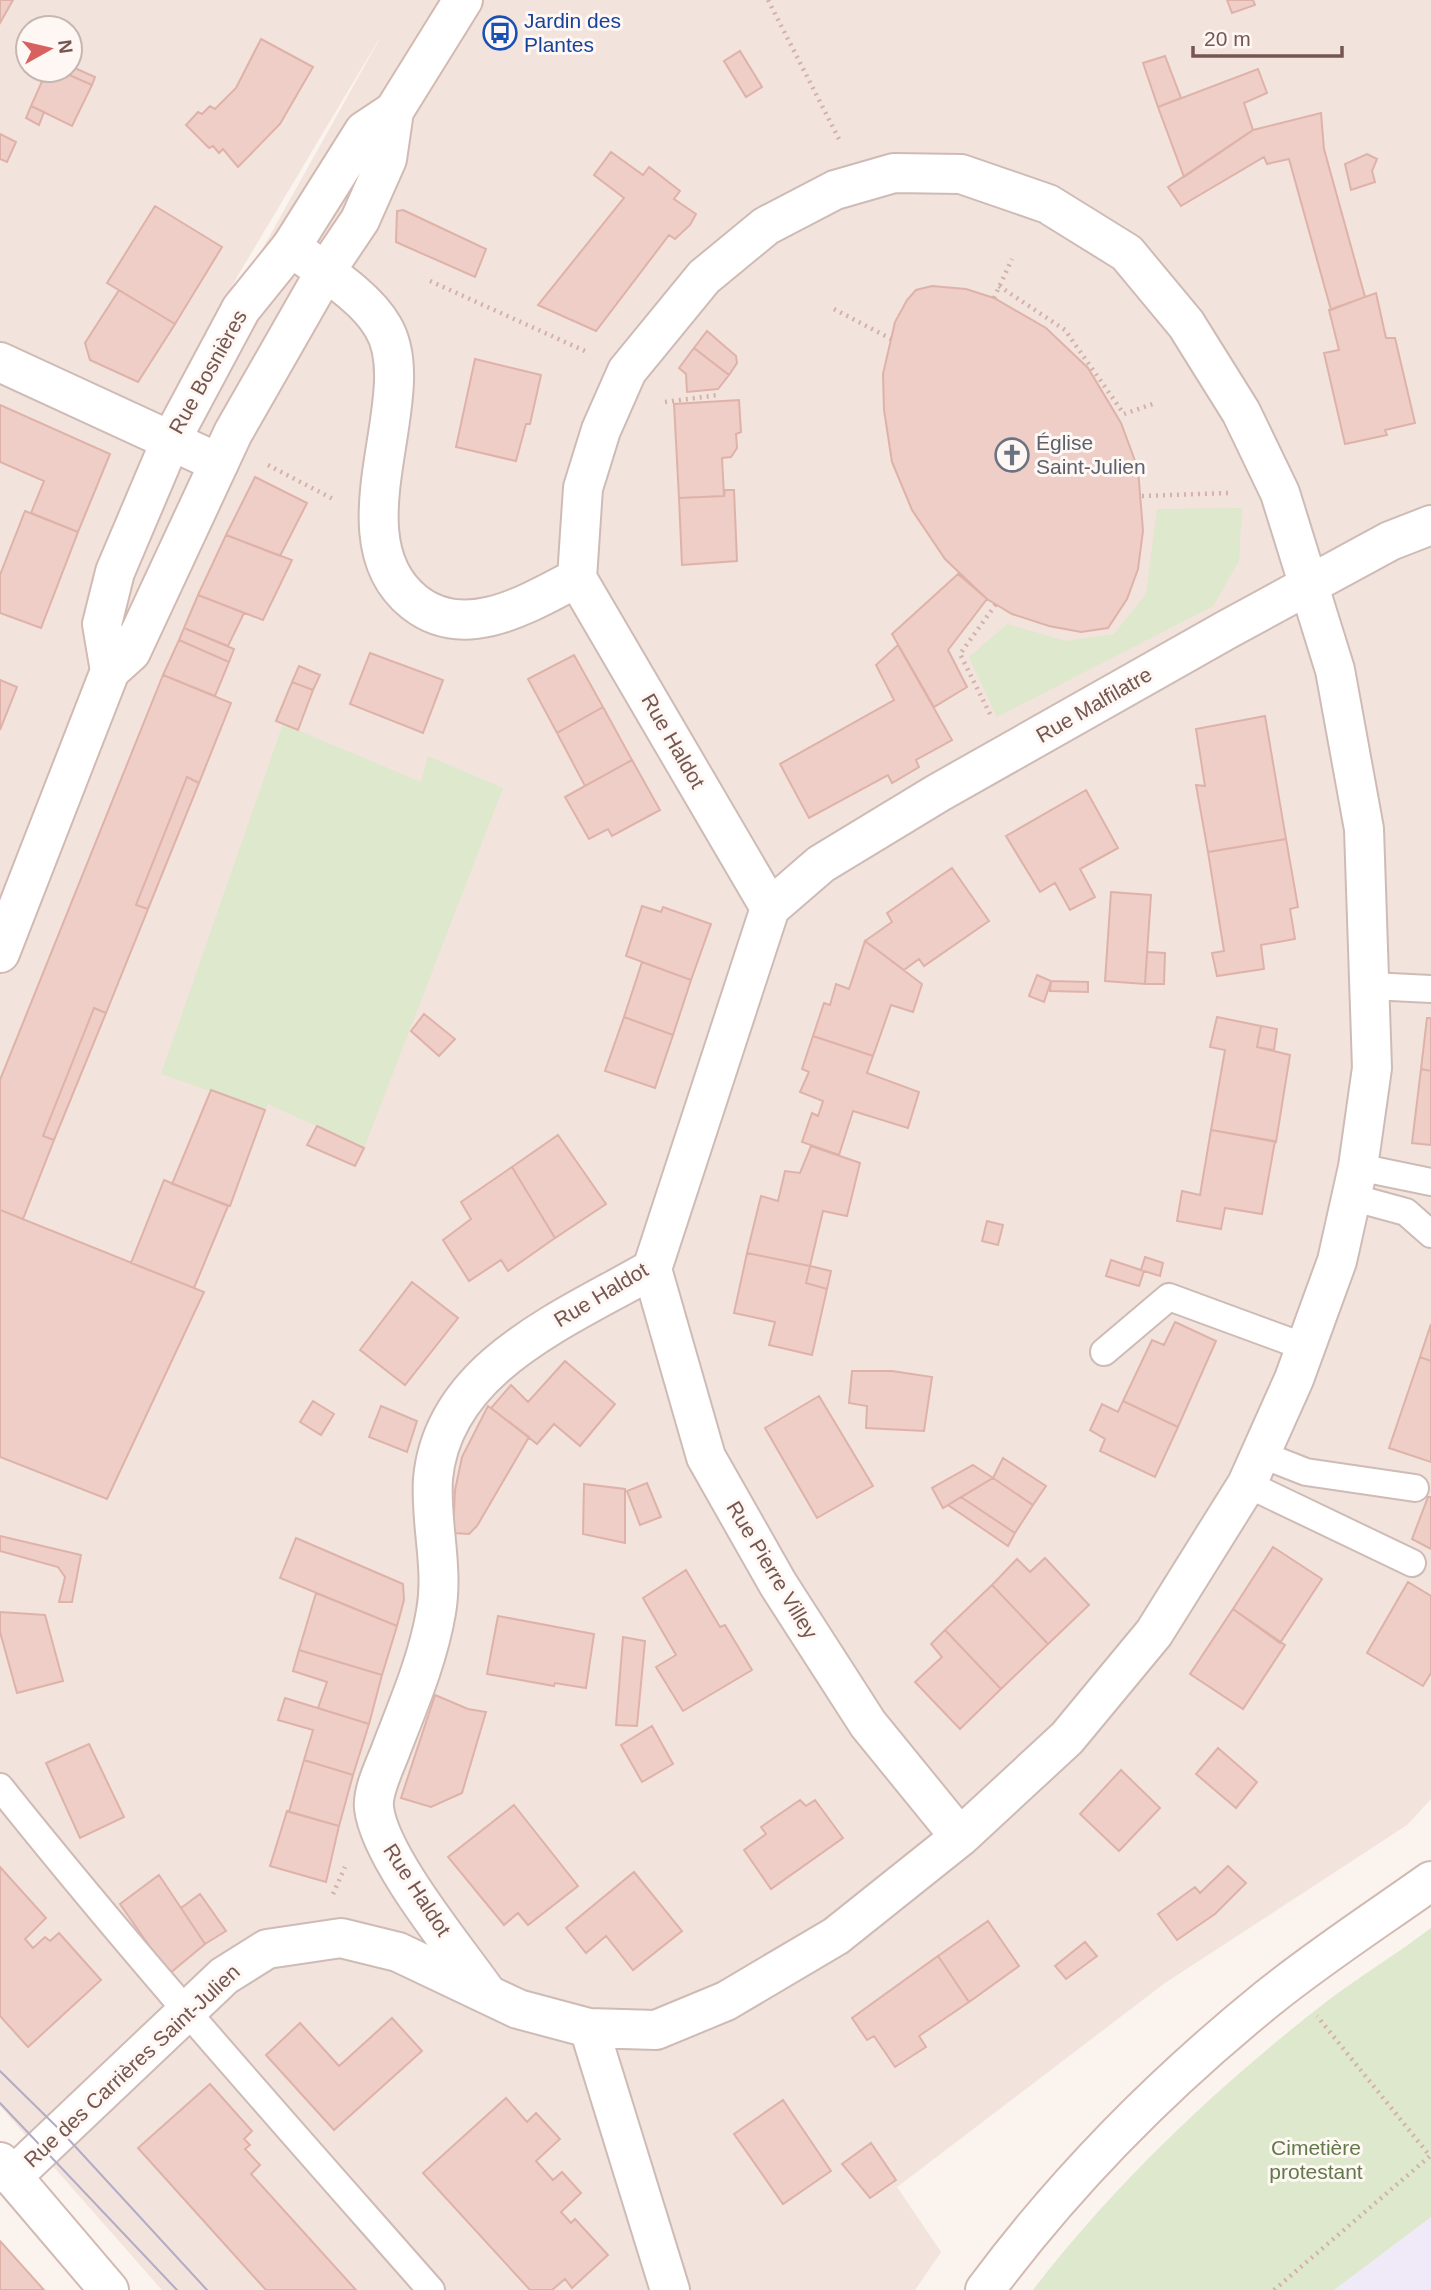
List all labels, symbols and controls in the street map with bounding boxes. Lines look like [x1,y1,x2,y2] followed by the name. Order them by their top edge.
[524,9,621,56] place label: Jardin des Plantes
[14,14,84,84] north arrow
[481,14,519,52] bus stop icon: Jardin des Plantes
[1193,14,1342,58] scale bar
[1204,27,1251,50] text: 20 m
[54,38,77,55] text: N
[164,306,251,438] street label: Rue Bosnières
[1036,431,1146,478] place label: Église Saint-Julien
[993,436,1031,474] church icon: Église Saint-Julien
[1032,662,1156,747] street label: Rue Malfilatre
[637,690,710,792] street label: Rue Haldot
[550,1258,652,1331] street label: Rue Haldot
[722,1497,823,1643] street label: Rue Pierre Villey
[379,1839,456,1940] street label: Rue Haldot
[19,1960,244,2172] street label: Rue des Carrières Saint-Julien
[1269,2136,1363,2183] park label: Cimetière protestant

